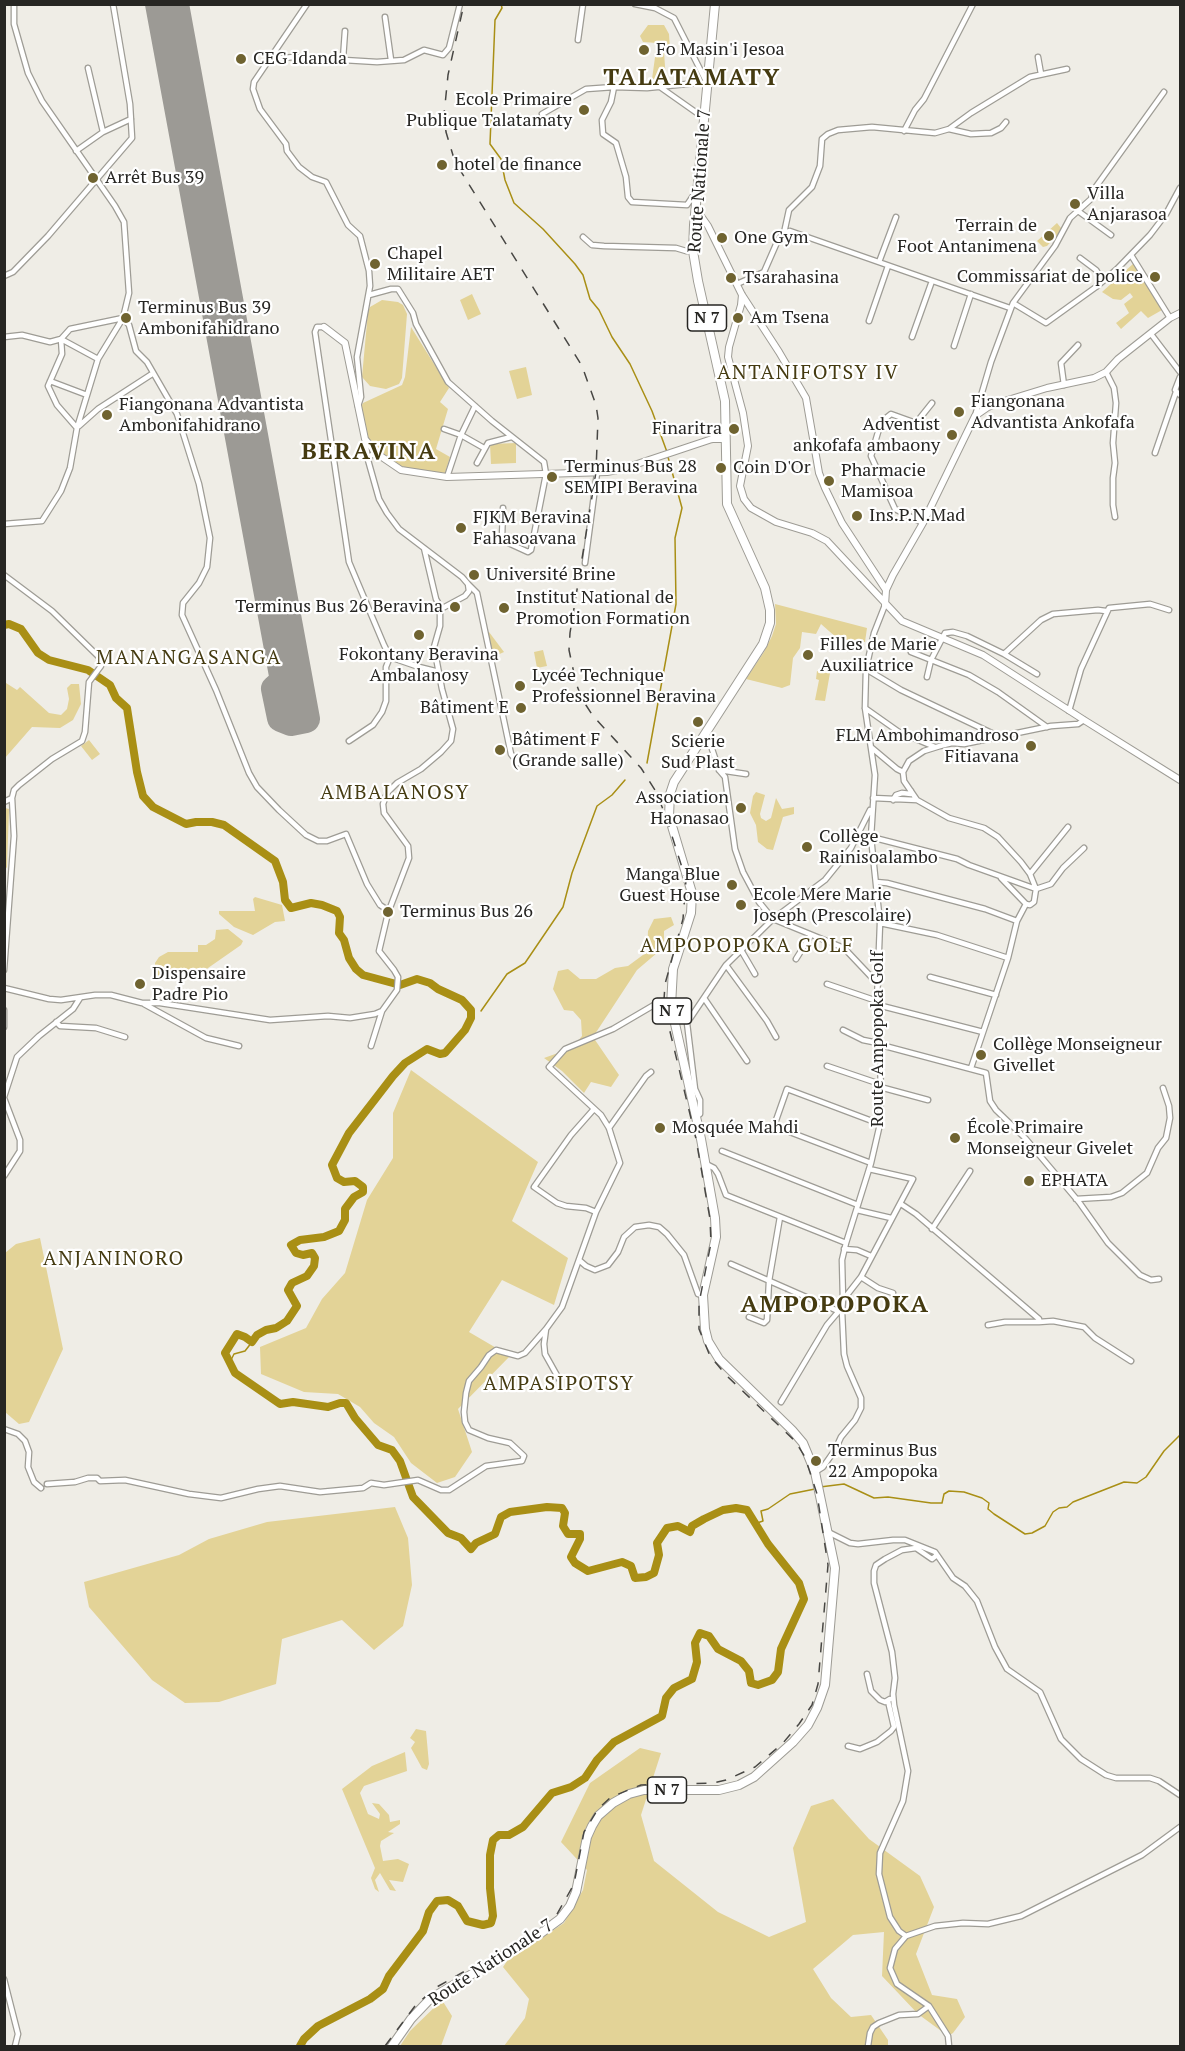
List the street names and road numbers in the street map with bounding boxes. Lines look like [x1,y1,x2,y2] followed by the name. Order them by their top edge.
[684,108,716,254] street label: Route Nationale 7
[688,305,726,331] road number: N 7
[867,951,889,1127] street label: Route Ampopoka Golf
[652,998,692,1024] road number: N 7
[648,1777,686,1803] road number: N 7
[425,1915,557,2011] street label: Route Nationale 7

